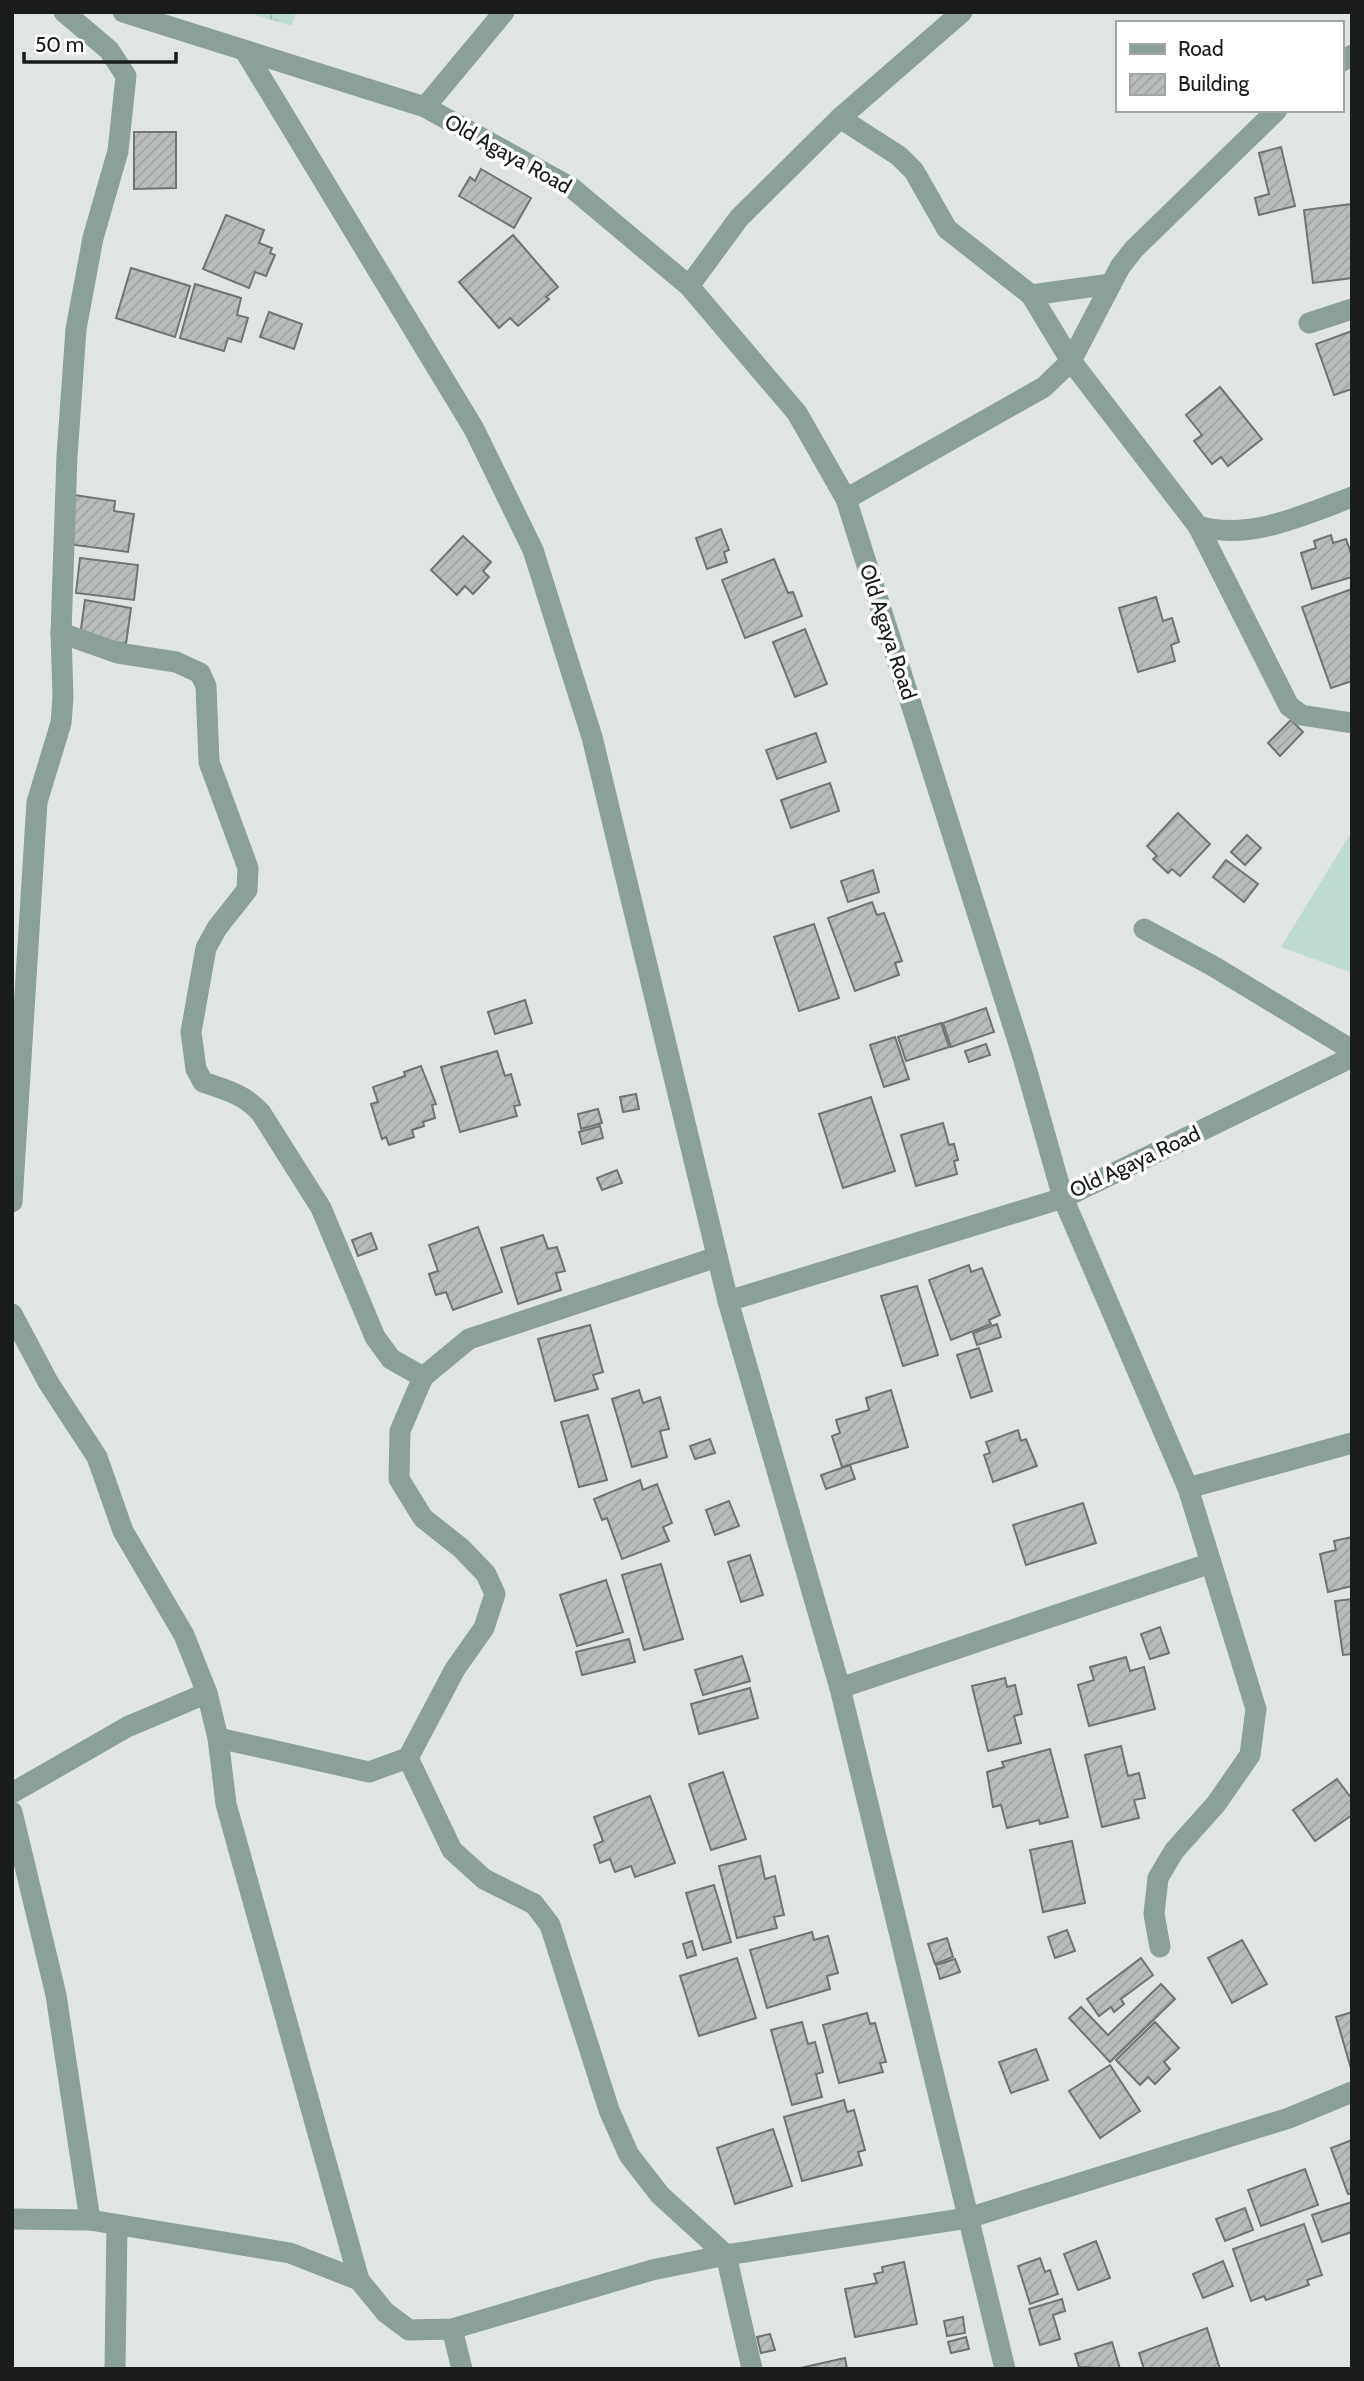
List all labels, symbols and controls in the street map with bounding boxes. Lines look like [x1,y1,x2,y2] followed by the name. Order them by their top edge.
[24,21,177,65] scale bar
[1116,21,1343,112] legend
[35,32,84,57] text: 50 m
[1178,36,1224,61] text: Road
[1178,71,1250,96] text: Building
[441,108,576,199] street label: Old Agaya Road
[855,561,922,703] street label: Old Agaya Road
[1066,1120,1204,1203] street label: Old Agaya Road

